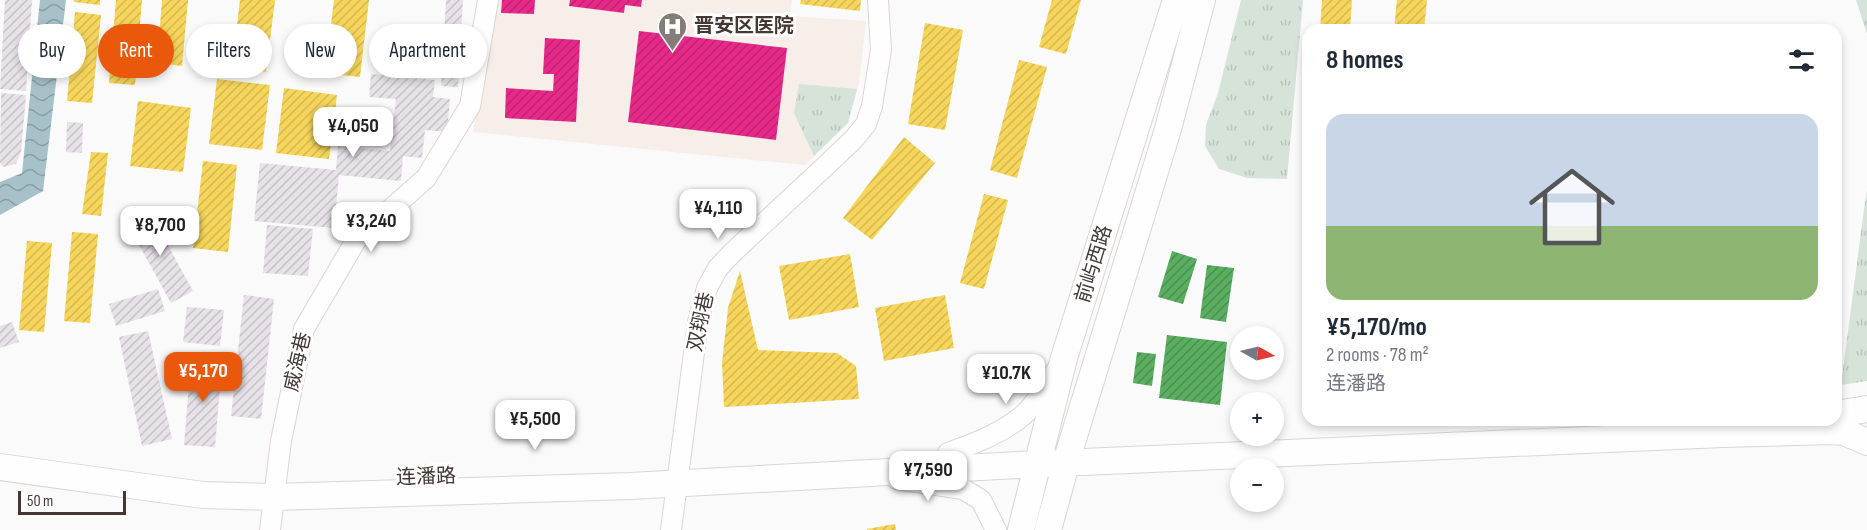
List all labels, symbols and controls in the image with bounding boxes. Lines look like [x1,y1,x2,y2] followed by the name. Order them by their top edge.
[657,10,689,52] hospital icon: 晋安区医院
[694,14,794,38] place label: 晋安区医院
[18,24,86,78] chip: Buy
[98,24,174,78] chip: Rent
[186,24,272,78] chip: Filters
[284,24,357,78] chip: New
[369,24,487,78] chip: Apartment
[1785,44,1818,77] icon: filters
[1326,45,1404,76] text: 8 homes
[304,107,402,158] pin: ¥4,050
[327,114,379,138] text: ¥4,050
[1518,153,1626,261] icon: home
[669,189,767,240] pin: ¥4,110
[693,196,743,220] text: ¥4,110
[322,202,420,253] pin: ¥3,240
[111,206,209,257] pin: ¥8,700
[345,209,397,233] text: ¥3,240
[134,213,186,237] text: ¥8,700
[1071,222,1117,306] street label: 前屿西路
[683,290,719,354] street label: 双翔巷
[1326,312,1427,343] text: ¥5,170/mo
[1230,326,1284,380] north arrow
[1230,326,1284,512] map controls
[280,330,316,394] street label: 威海巷
[1326,343,1429,367] text: 2 rooms · 78 m²
[154,352,252,403] pin: ¥5,170
[957,354,1055,405] pin: ¥10.7K
[178,359,228,383] text: ¥5,170
[981,361,1031,385] text: ¥10.7K
[1326,372,1386,396] text: 连潘路
[1230,392,1284,446] button: +
[486,400,584,451] pin: ¥5,500
[509,407,561,431] text: ¥5,500
[879,451,977,502] pin: ¥7,590
[903,458,953,482] text: ¥7,590
[1230,458,1284,512] button: −
[396,464,456,490] street label: 连潘路
[18,488,126,516] scale bar
[27,492,53,511] text: 50 m

